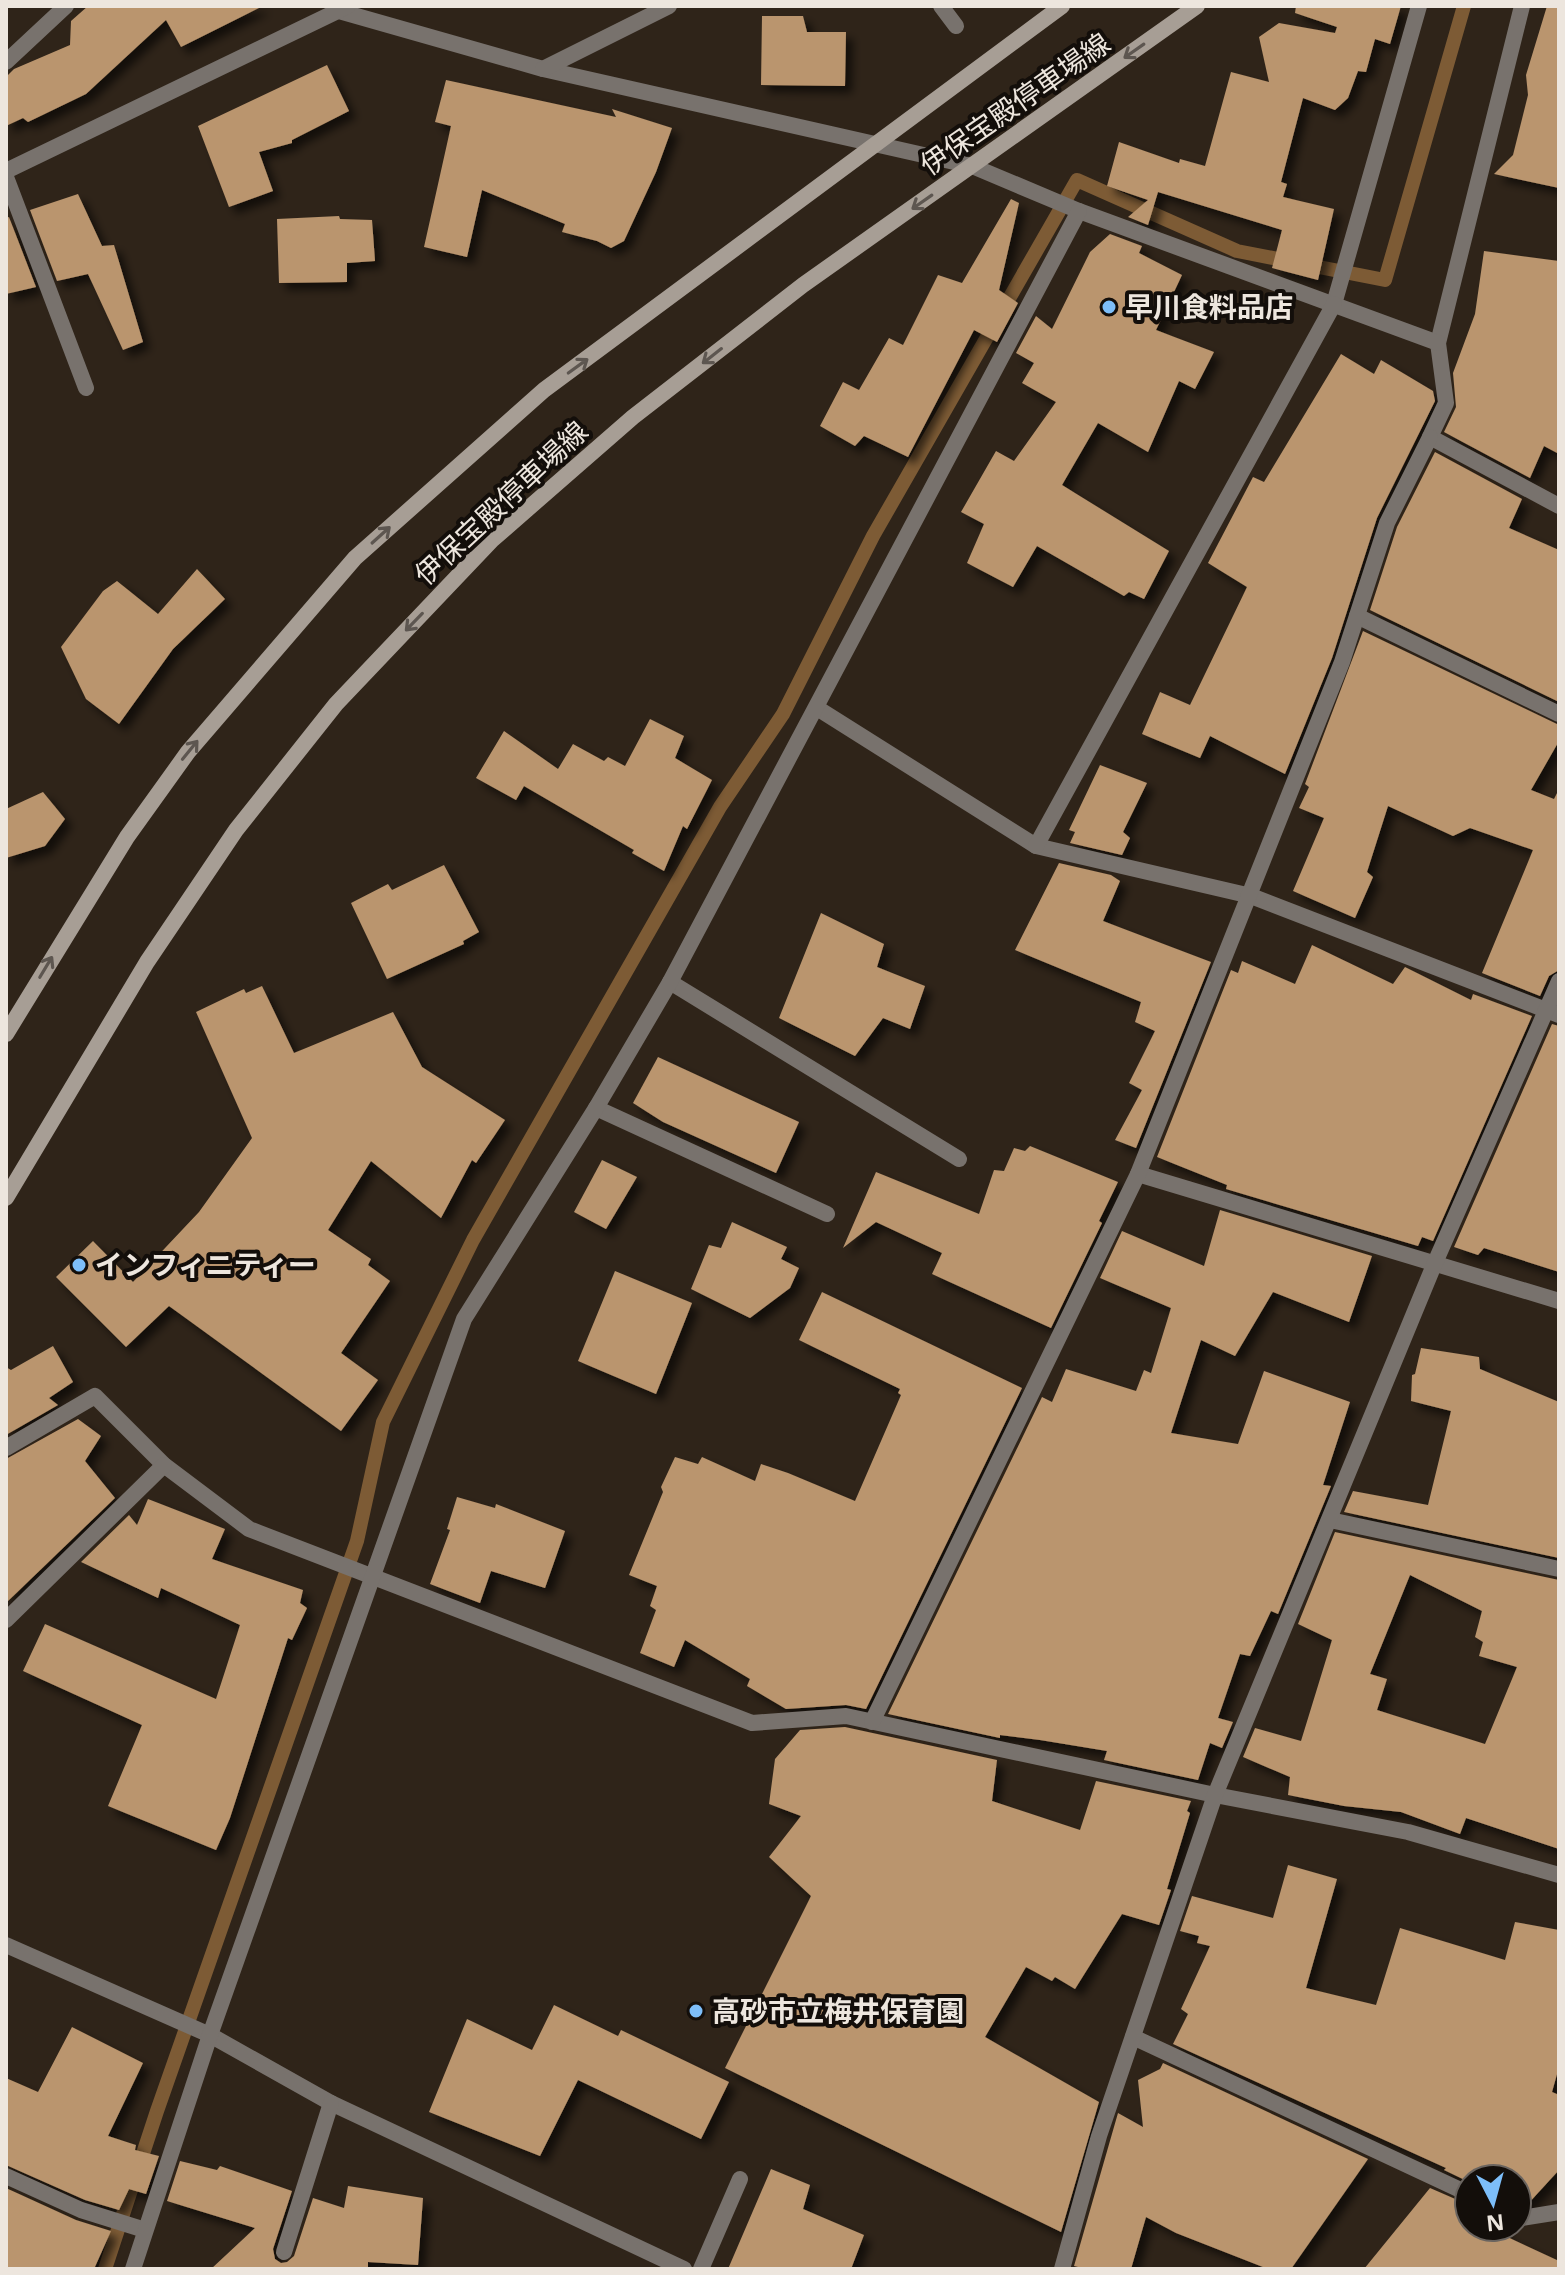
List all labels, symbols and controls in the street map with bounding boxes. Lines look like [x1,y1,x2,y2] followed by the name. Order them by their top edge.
[912,23,1117,183] street label: 伊保宝殿停車場線
[1123,43,1145,59] one-way arrow
[911,194,933,210] one-way arrow
[1125,287,1293,325] place label: 早川食料品店
[1100,298,1118,316] marker: 早川食料品店
[702,347,723,364] one-way arrow
[566,357,588,374] one-way arrow
[405,412,595,593] street label: 伊保宝殿停車場線
[370,526,390,544] one-way arrow
[405,612,424,632] one-way arrow
[181,740,198,761] one-way arrow
[38,956,54,979] one-way arrow
[95,1245,316,1283] place label: インフィニティー
[70,1256,88,1274] marker: インフィニティー
[712,1991,964,2029] place label: 高砂市立梅井保育園
[687,2002,705,2020] marker: 高砂市立梅井保育園
[1453,2163,1533,2243] north arrow
[1485,2208,1506,2240] text: N

